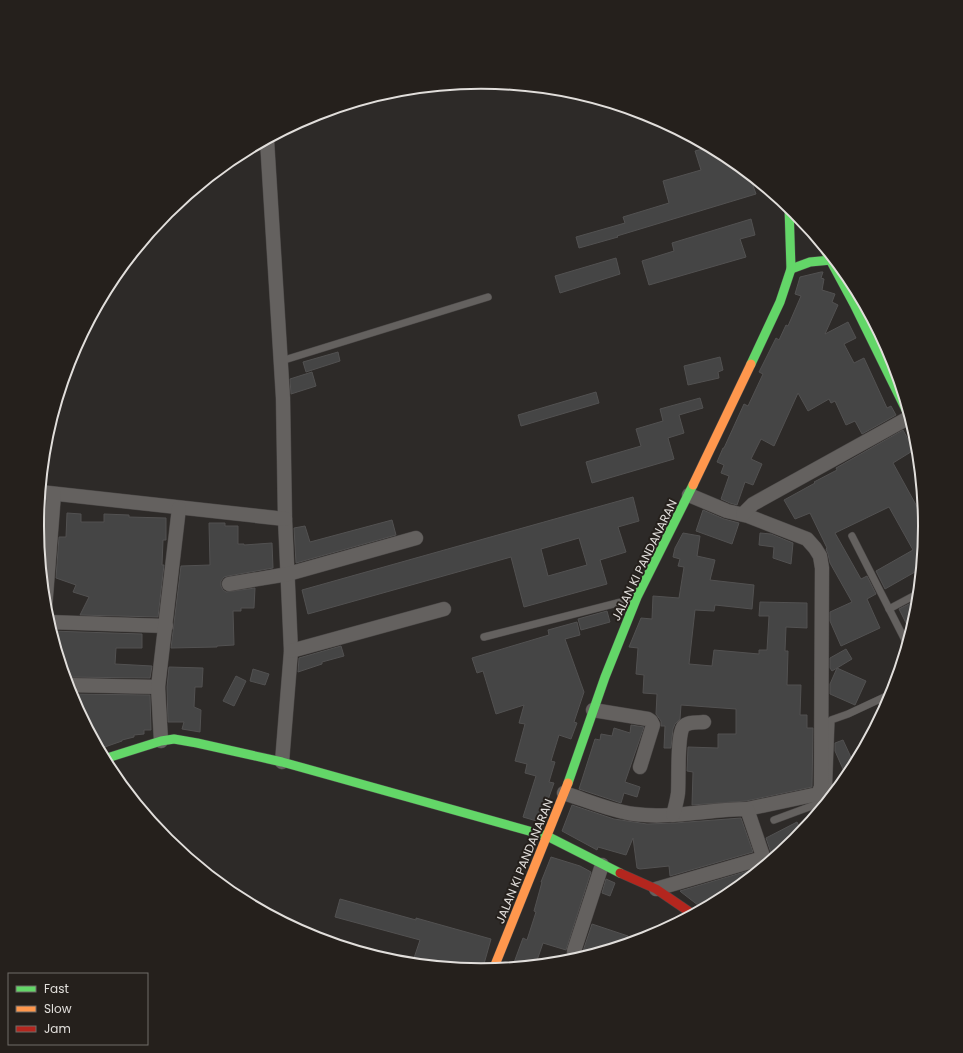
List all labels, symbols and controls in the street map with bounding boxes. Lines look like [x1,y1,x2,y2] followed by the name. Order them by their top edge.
[607,496,681,624] street label: JALAN KI PANDANARAN
[491,796,557,926] street label: JALAN KI PANDANARAN
[8,973,148,1045] legend
[44,980,69,997] text: Fast
[44,1000,72,1017] text: Slow
[44,1020,71,1037] text: Jam

